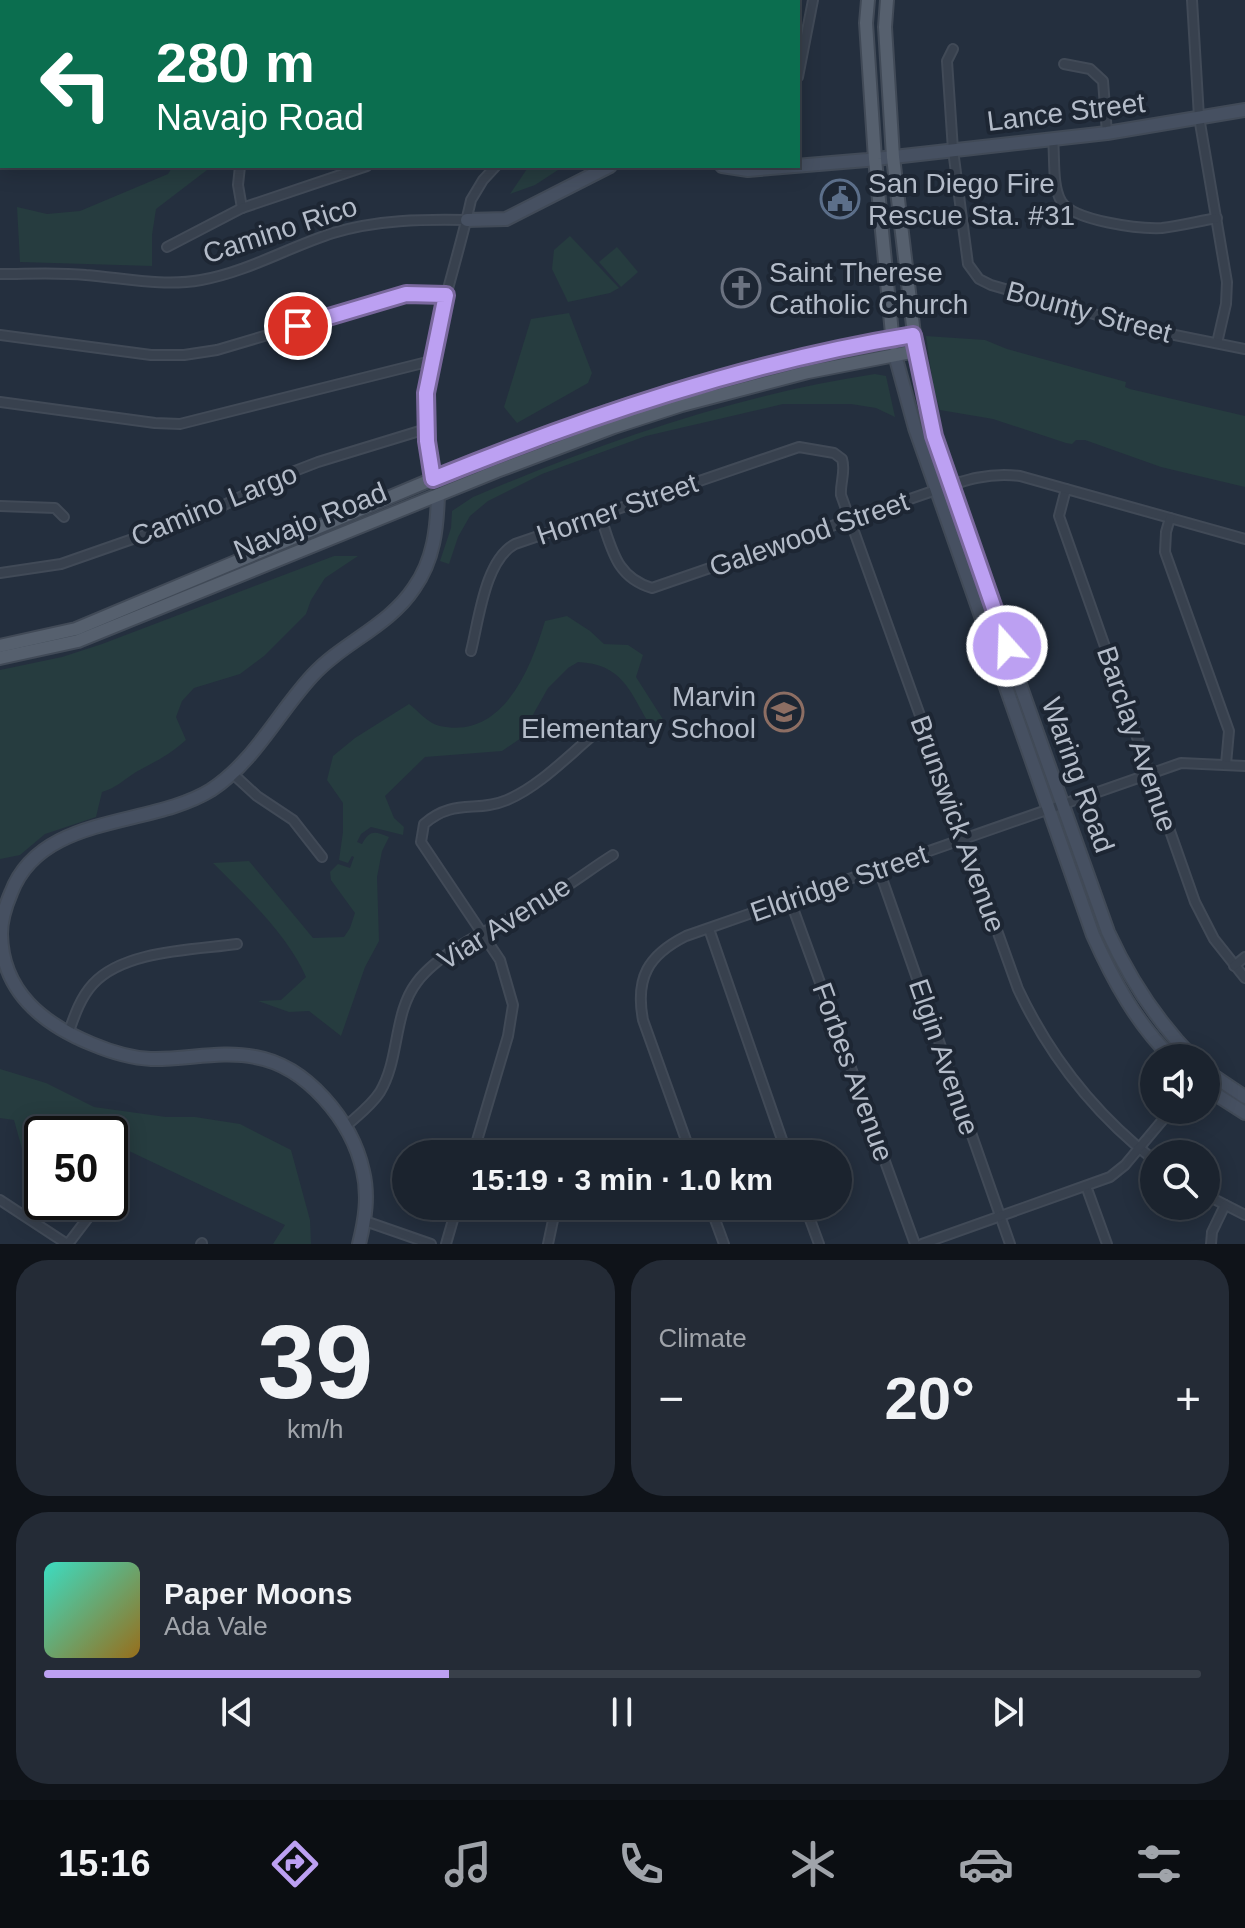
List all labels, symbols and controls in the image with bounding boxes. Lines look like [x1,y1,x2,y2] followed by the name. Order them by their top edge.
[156,31,315,94] text: 280 m
[24,32,128,136] icon: left
[985,87,1147,137] street label: Lance Street
[156,97,364,138] text: Navajo Road
[868,168,1075,231] place label: San Diego Fire Rescue Sta. #31
[819,178,861,220] public building icon: San Diego Fire Rescue Sta. #31
[199,190,361,270] street label: Camino Rico
[769,257,968,320] place label: Saint Therese Catholic Church
[720,267,762,309] church icon: Saint Therese Catholic Church
[1003,275,1175,349] street label: Bounty Street
[264,292,332,360] pin
[276,304,320,348] icon: arrive
[127,458,301,552] street label: Camino Largo
[532,467,702,551] street label: Horner Street
[229,476,391,566] street label: Navajo Road
[705,485,913,583] street label: Galewood Street
[965,604,1049,688] position arrow
[1091,642,1183,836] street label: Barclay Avenue
[521,681,756,744] place label: Marvin Elementary School
[763,691,805,733] school or university icon: Marvin Elementary School
[1036,693,1120,857] street label: Waring Road
[904,711,1012,937] street label: Brunswick Avenue
[746,838,932,928] street label: Eldridge Street
[432,870,576,976] street label: Viar Avenue
[903,975,985,1139] street label: Elgin Avenue
[806,978,900,1166] street label: Forbes Avenue
[1140,1044,1220,1220] map controls
[1140,1044,1220,1124] button: sound
[24,1116,128,1220] speed limit sign: 50
[1140,1140,1220,1220] button: search
[471,1163,773,1196] text: 15:19 · 3 min · 1.0 km
[257,1304,373,1420] text: 39
[659,1323,747,1353] text: Climate
[884,1365,975,1432] text: 20°
[659,1374,684,1423] text: −
[1175,1374,1201,1423] text: +
[287,1414,343,1444] text: km/h
[164,1577,352,1610] text: Paper Moons
[164,1611,268,1641] text: Ada Vale
[215,1690,259,1734] icon: previous
[600,1690,644,1734] icon: pause
[986,1690,1030,1734] icon: next
[267,1836,323,1892] icon: directions
[440,1836,496,1892] icon: music
[613,1836,669,1892] icon: phone
[785,1836,841,1892] icon: climate
[958,1836,1014,1892] icon: car
[1131,1836,1187,1892] icon: filters
[58,1843,150,1884] text: 15:16

